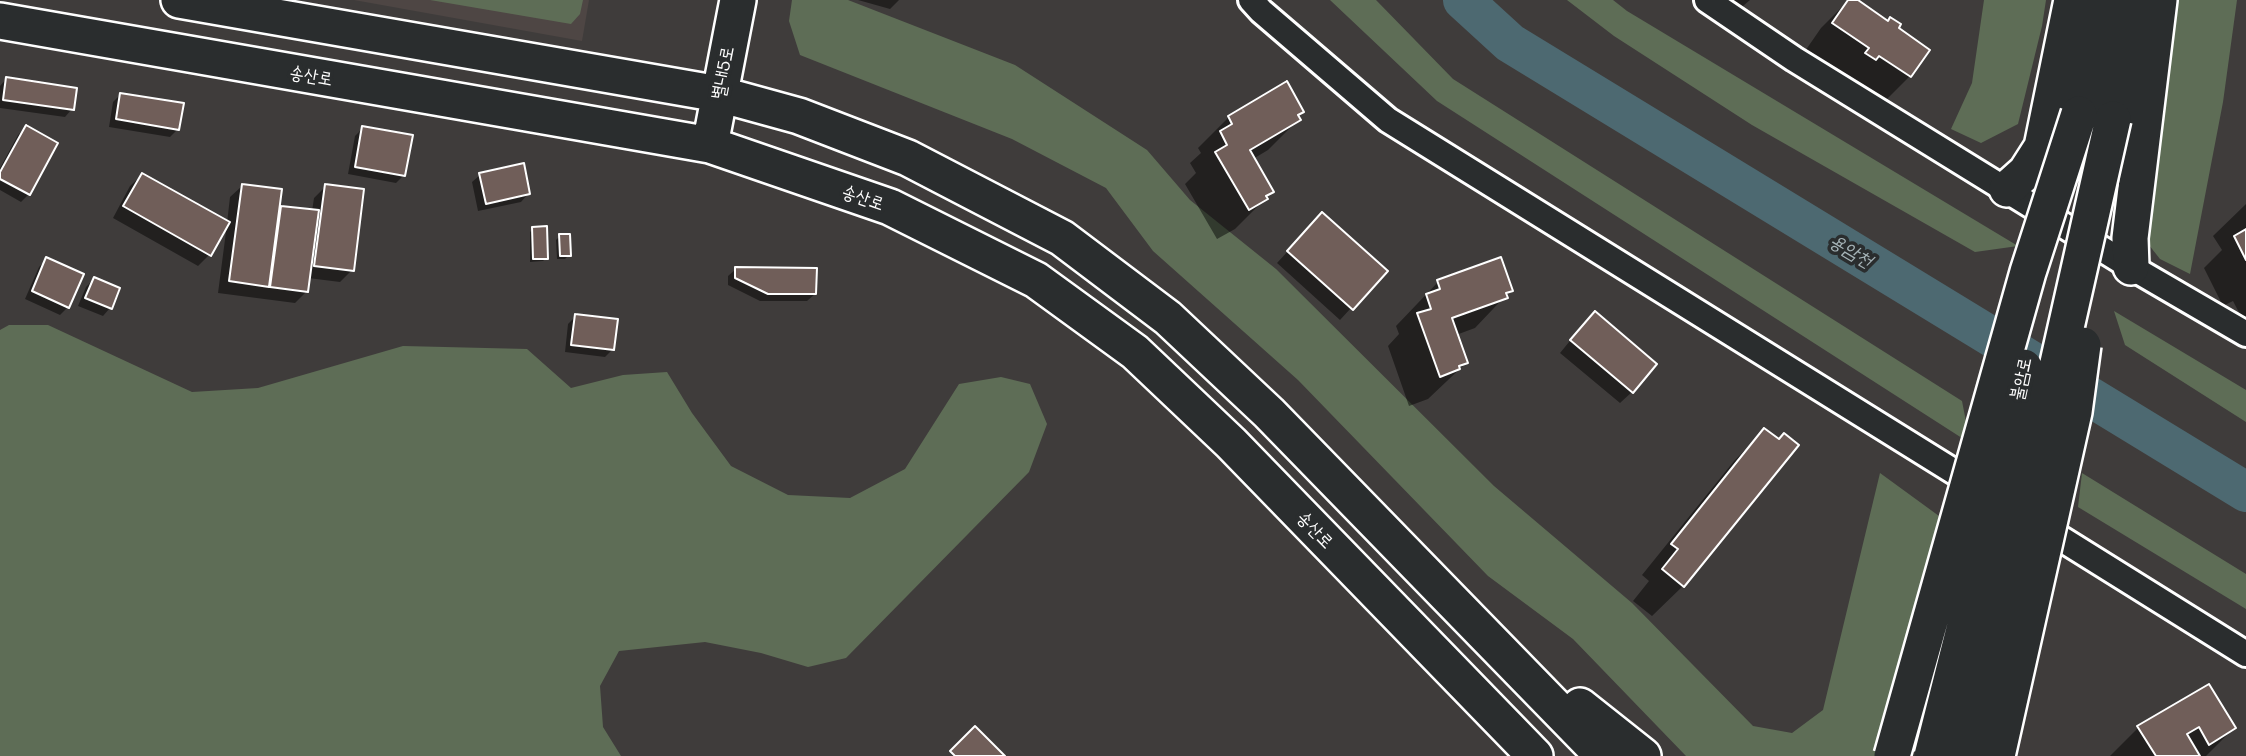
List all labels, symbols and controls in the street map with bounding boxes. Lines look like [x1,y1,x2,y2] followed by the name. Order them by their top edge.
[707,44,739,102] street label: 별내5로
[288,62,334,90] street label: 송산로
[839,181,887,215] street label: 송산로
[1825,229,1877,273] water label: 용암천
[2006,356,2036,402] street label: 불암로
[1292,507,1338,553] street label: 송산로

